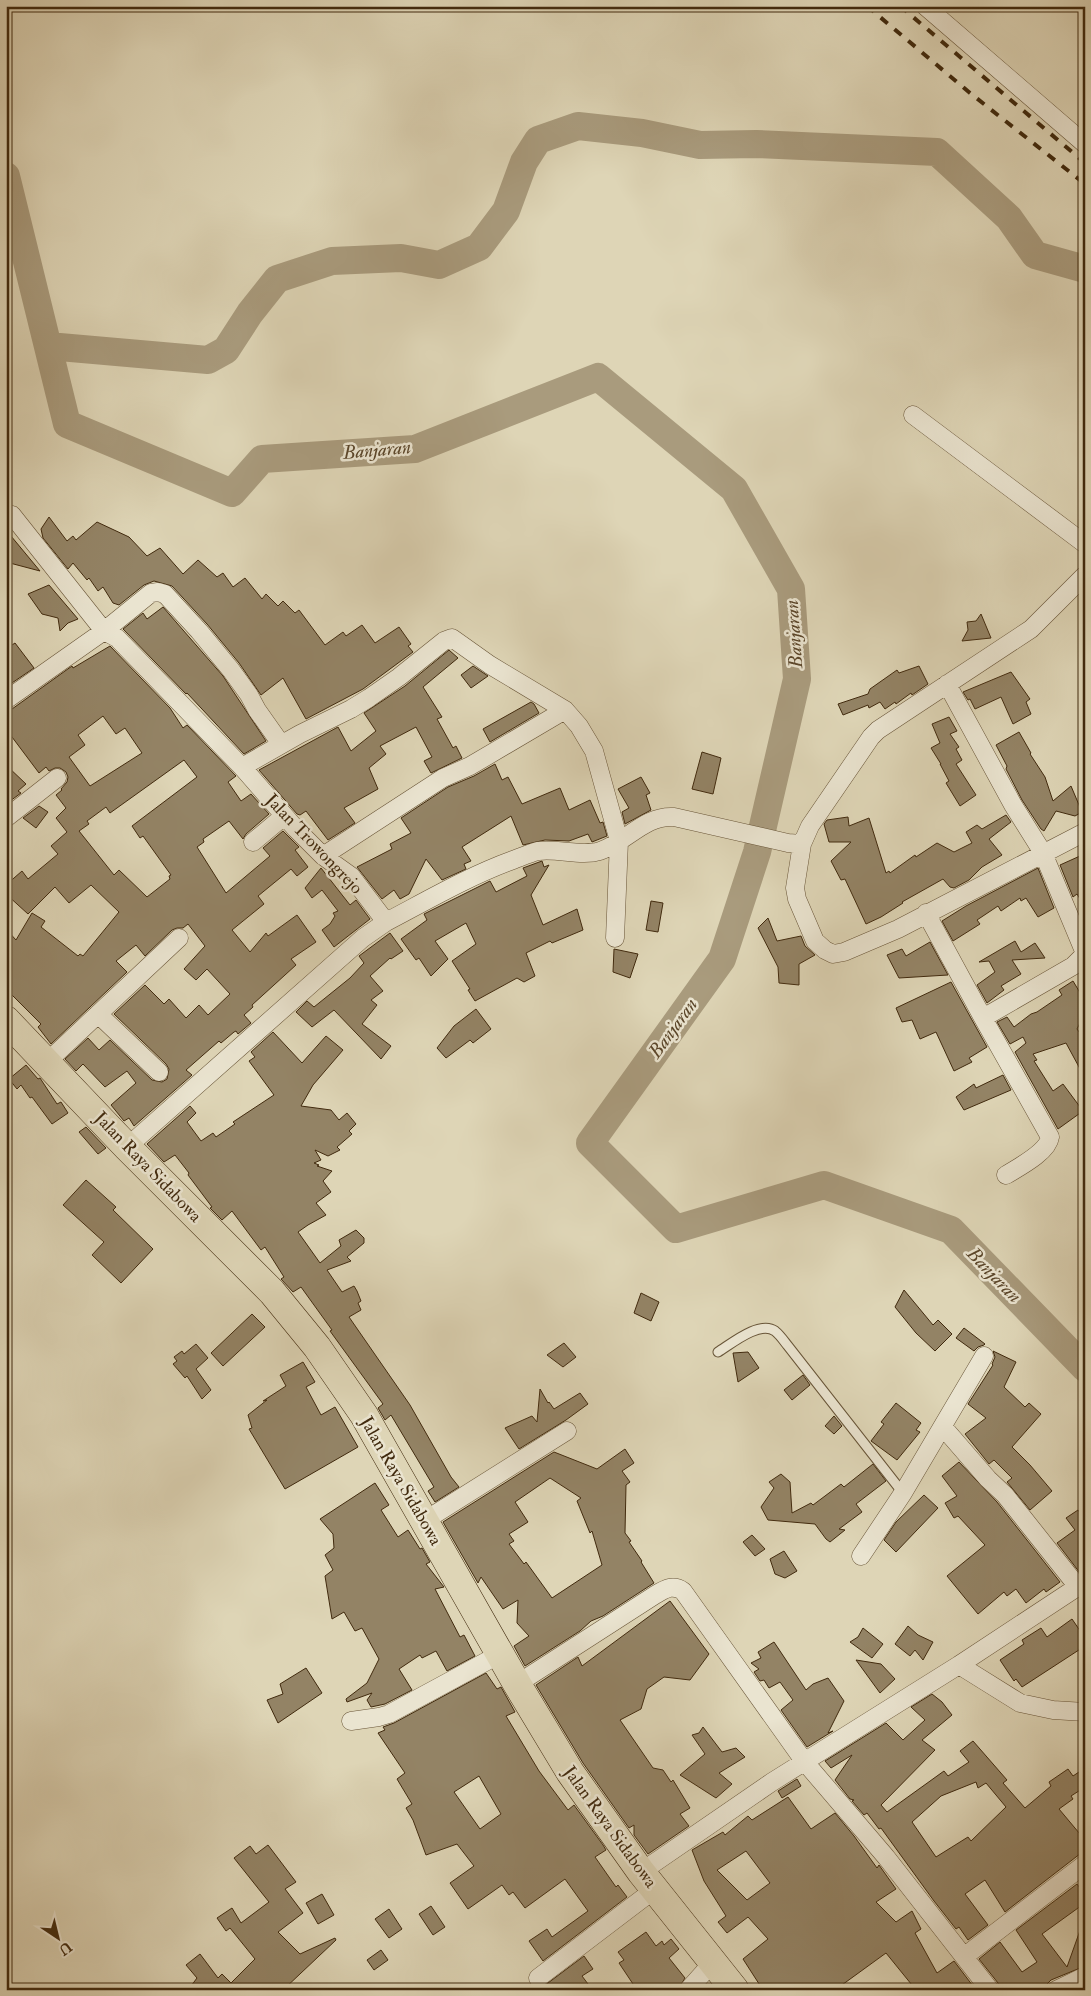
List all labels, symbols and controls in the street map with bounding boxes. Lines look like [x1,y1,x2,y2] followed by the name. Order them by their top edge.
[341,435,412,465] water label: Banjaran
[780,599,808,670] water label: Banjaran
[260,788,368,899] street label: Jalan Trowongrejo
[643,993,703,1063] water label: Banjaran
[89,1106,207,1228] street label: Jalan Raya Sidabowa
[961,1241,1026,1308] water label: Banjaran
[354,1411,448,1550] street label: Jalan Raya Sidabowa
[557,1761,662,1893] street label: Jalan Raya Sidabowa
[32,1914,82,1964] north arrow
[55,1938,75,1959] text: U

